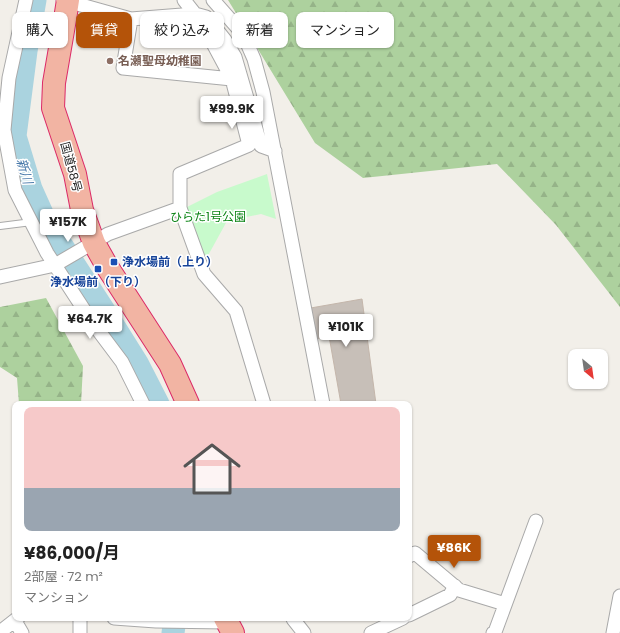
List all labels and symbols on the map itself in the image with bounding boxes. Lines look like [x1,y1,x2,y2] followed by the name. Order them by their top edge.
[118,52,202,69] place label: 名瀬聖母幼稚園
[105,56,115,66] marker: 名瀬聖母幼稚園
[199,96,265,130] pin: ¥99.9K
[57,140,86,194] street label: 国道58号
[12,156,38,188] water label: 新川
[170,208,246,225] park label: ひらた1号公園
[40,209,96,243] pin: ¥157K
[122,253,218,270] place label: 浄水場前（上り）
[109,257,119,267] marker: 浄水場前（上り）
[93,264,103,274] marker: 浄水場前（下り）
[50,273,146,290] place label: 浄水場前（下り）
[57,306,123,340] pin: ¥64.7K
[318,314,374,348] pin: ¥101K
[568,349,608,389] north arrow
[430,535,478,569] pin: ¥86K

